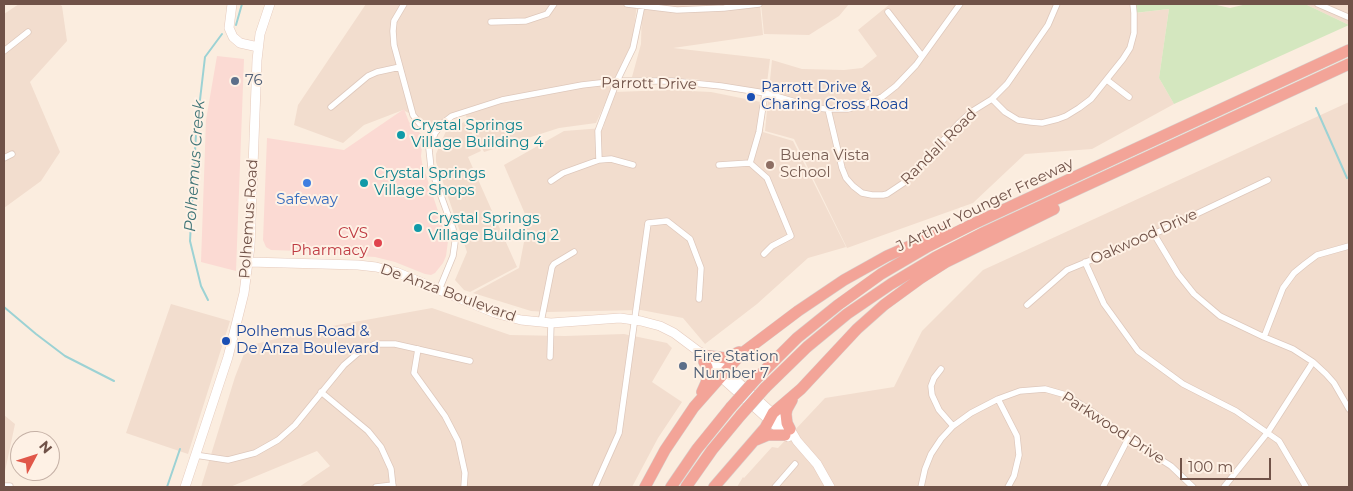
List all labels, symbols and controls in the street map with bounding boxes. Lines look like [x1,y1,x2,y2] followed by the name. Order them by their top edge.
[245,72,263,90] place label: 76
[601,74,697,94] street label: Parrott Drive
[229,75,241,87] marker: 76
[761,79,909,114] place label: Parrott Drive & Charing Cross Road
[745,91,757,103] marker: Parrott Drive & Charing Cross Road
[181,99,209,233] water label: Polhemus Creek
[897,105,981,189] street label: Randall Road
[411,117,543,152] place label: Crystal Springs Village Building 4
[395,129,407,141] marker: Crystal Springs Village Building 4
[780,147,870,182] place label: Buena Vista School
[893,154,1077,256] street label: J Arthur Younger Freeway
[236,159,262,279] street label: Polhemus Road
[764,159,776,171] marker: Buena Vista School
[374,165,486,200] place label: Crystal Springs Village Shops
[301,177,313,189] marker: Safeway
[358,177,370,189] marker: Crystal Springs Village Shops
[276,191,338,209] place label: Safeway
[1088,205,1200,269] street label: Oakwood Drive
[428,210,559,245] place label: Crystal Springs Village Building 2
[412,222,424,234] marker: Crystal Springs Village Building 2
[291,225,368,260] place label: CVS Pharmacy
[372,237,384,249] marker: CVS Pharmacy
[378,260,518,326] street label: De Anza Boulevard
[236,323,379,358] place label: Polhemus Road & De Anza Boulevard
[220,335,232,347] marker: Polhemus Road & De Anza Boulevard
[693,348,779,383] place label: Fire Station Number 7
[677,360,689,372] marker: Fire Station Number 7
[1058,388,1168,468] street label: Parkwood Drive
[10,431,60,481] north arrow
[35,437,56,457] text: N
[1183,448,1274,480] scale bar
[1188,457,1233,476] text: 100 m

